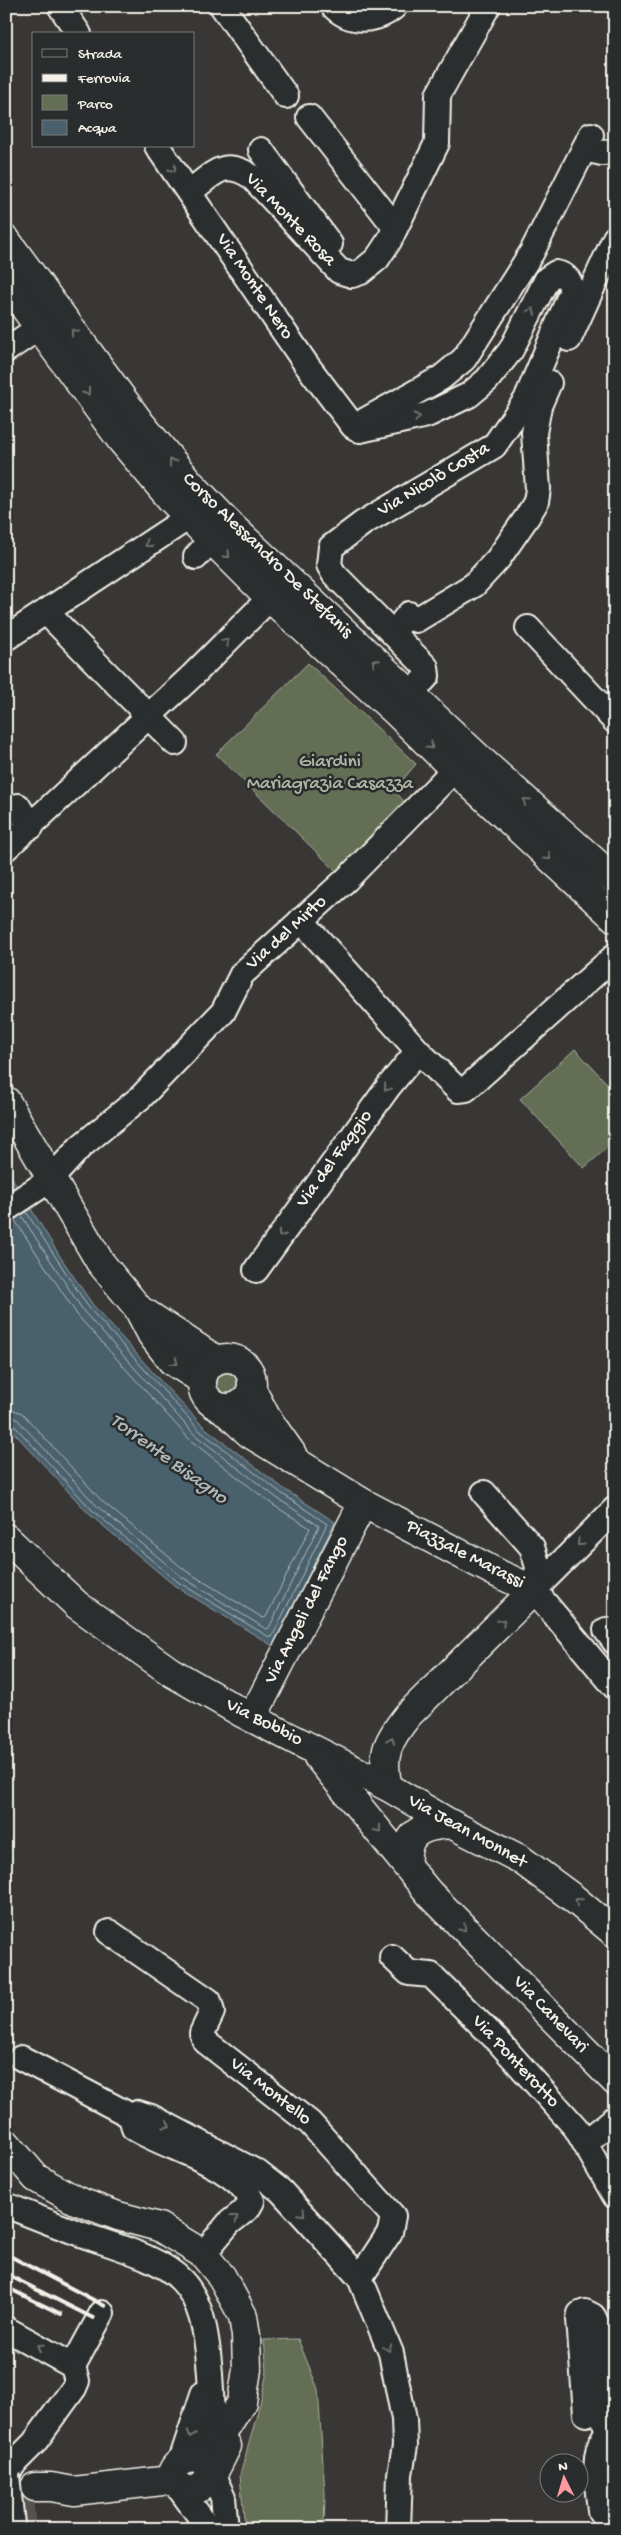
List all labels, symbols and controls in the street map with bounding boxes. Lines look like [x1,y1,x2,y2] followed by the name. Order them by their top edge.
[32,32,195,148] legend
[78,46,123,64] text: Strada
[77,70,131,88] text: Ferrovia
[77,96,113,114] text: Parco
[78,120,117,138] text: Acqua
[167,163,176,173] one-way arrow
[239,168,341,273] street label: Via Monte Rosa
[210,229,298,344] street label: Via Monte Nero
[525,307,536,316] one-way arrow
[71,328,80,338] one-way arrow
[81,386,90,396] one-way arrow
[413,412,422,423] one-way arrow
[373,437,495,523] street label: Via Nicolò Costa
[170,459,178,468] one-way arrow
[177,468,358,644] street label: Corso Alessandro De Stefanis
[144,538,154,547] one-way arrow
[221,549,230,558] one-way arrow
[220,639,229,648] one-way arrow
[372,658,381,667] one-way arrow
[424,740,433,749] one-way arrow
[247,751,415,796] park label: Giardini Mariagrazia Casazza
[523,798,532,807] one-way arrow
[543,851,552,860] one-way arrow
[241,891,332,976] street label: Via del Mirto
[384,1082,393,1092] one-way arrow
[291,1106,378,1213] street label: Via del Faggio
[278,1228,287,1238] one-way arrow
[170,1357,179,1366] one-way arrow
[105,1410,233,1511] water label: Torrente Bisagno
[401,1515,528,1595] street label: Piazzale Marassi
[259,1532,354,1689] street label: Via Angeli del Fango
[577,1537,586,1546] one-way arrow
[496,1619,505,1628] one-way arrow
[221,1693,306,1752] street label: Via Bobbio
[384,1736,395,1745] one-way arrow
[403,1789,532,1875] street label: Via Jean Monnet
[372,1824,381,1833] one-way arrow
[574,1898,583,1907] one-way arrow
[457,1922,466,1931] one-way arrow
[507,1971,593,2059] street label: Via Canevari
[465,2010,564,2113] street label: Via Ponterotto
[224,2052,316,2131] street label: Via Montello
[161,2119,170,2129] one-way arrow
[296,2207,305,2216] one-way arrow
[229,2215,239,2224] one-way arrow
[36,2343,45,2353] one-way arrow
[383,2343,393,2351] one-way arrow
[187,2429,197,2438] one-way arrow
[538,2452,588,2502] north arrow
[558,2459,568,2476] text: N

